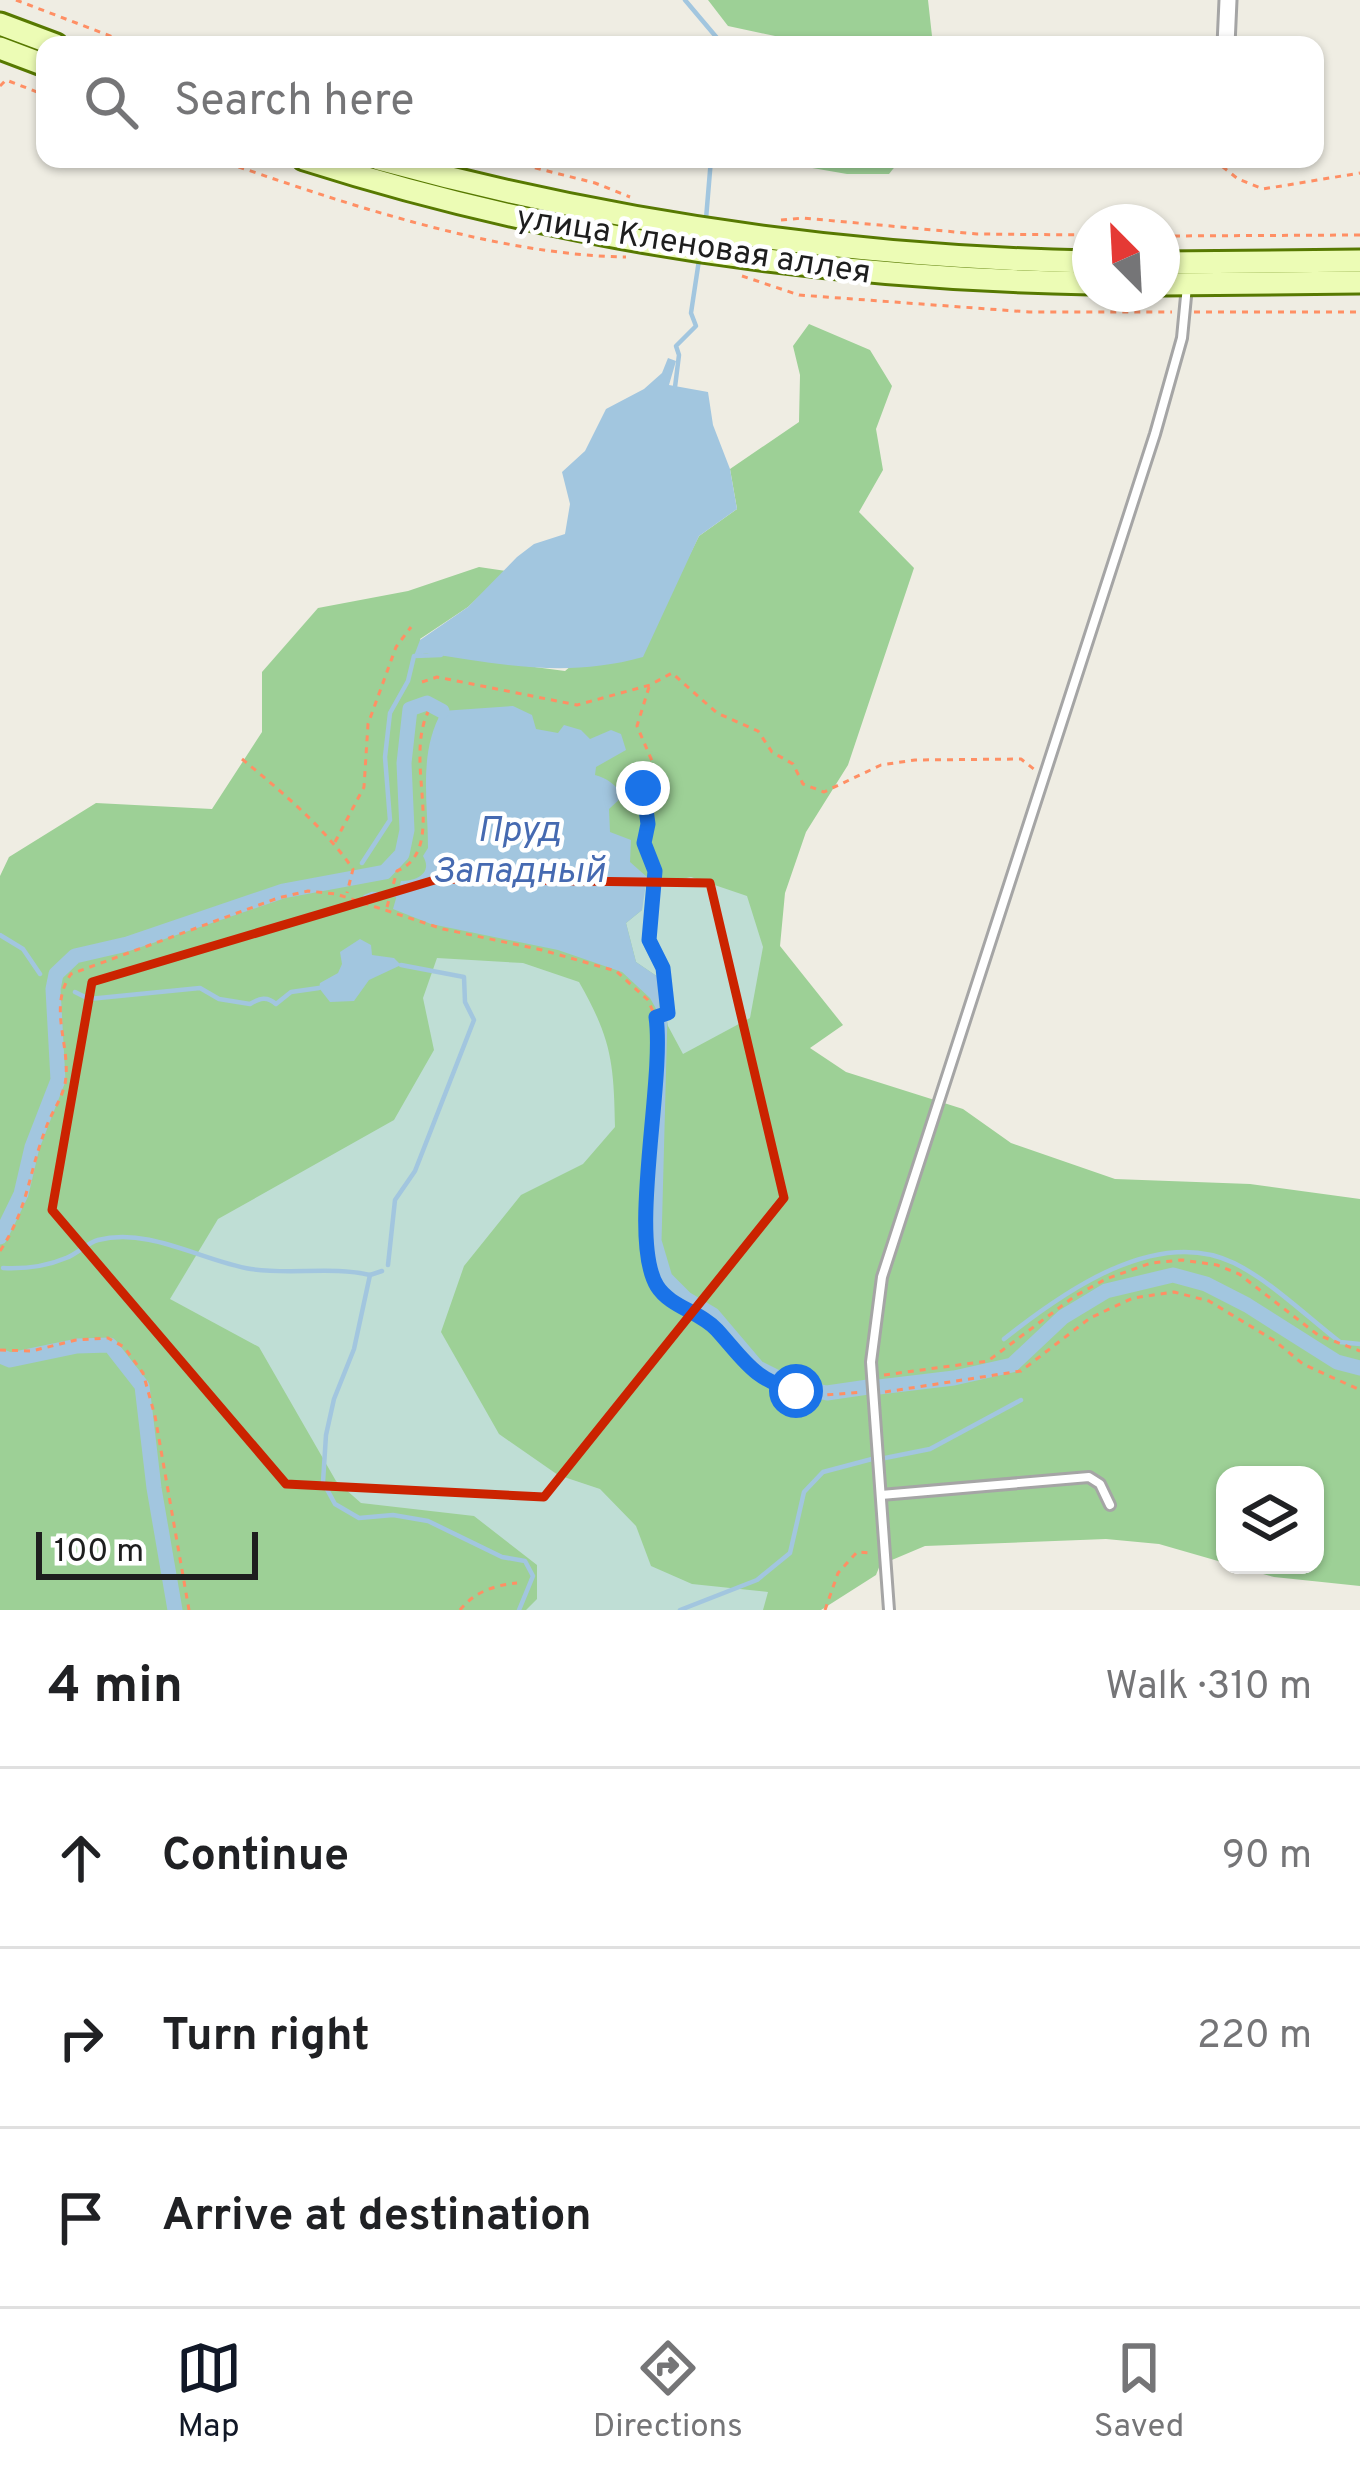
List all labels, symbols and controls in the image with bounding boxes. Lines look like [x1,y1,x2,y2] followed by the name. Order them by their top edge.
[36,36,1324,168] search box
[78,69,144,135] icon: search
[174,74,414,131] text: Search here
[513,198,874,296] street label: улица Кленовая аллея
[1072,204,1180,312] north arrow
[616,761,670,815] route end
[433,809,606,896] water label: Пруд Западный
[769,1364,823,1418] route start
[1216,1466,1324,1574] map controls
[1216,1466,1324,1574] button: layers
[36,1526,258,1579] scale bar
[54,1532,144,1574] text: 100 m
[48,1656,183,1721] text: 4 min
[1105,1664,1312,1713] text: Walk · 310 m
[48,1825,114,1891] icon: ahead
[162,1829,349,1886] text: Continue
[1222,1833,1312,1882] text: 90 m
[48,2005,114,2071] icon: right
[162,2009,370,2066] text: Turn right
[1197,2013,1312,2062] text: 220 m
[48,2185,114,2251] icon: arrive
[162,2189,592,2246] text: Arrive at destination
[176,2335,242,2449] tab: Map
[593,2335,743,2449] tab: Directions
[1094,2335,1184,2449] tab: Saved

